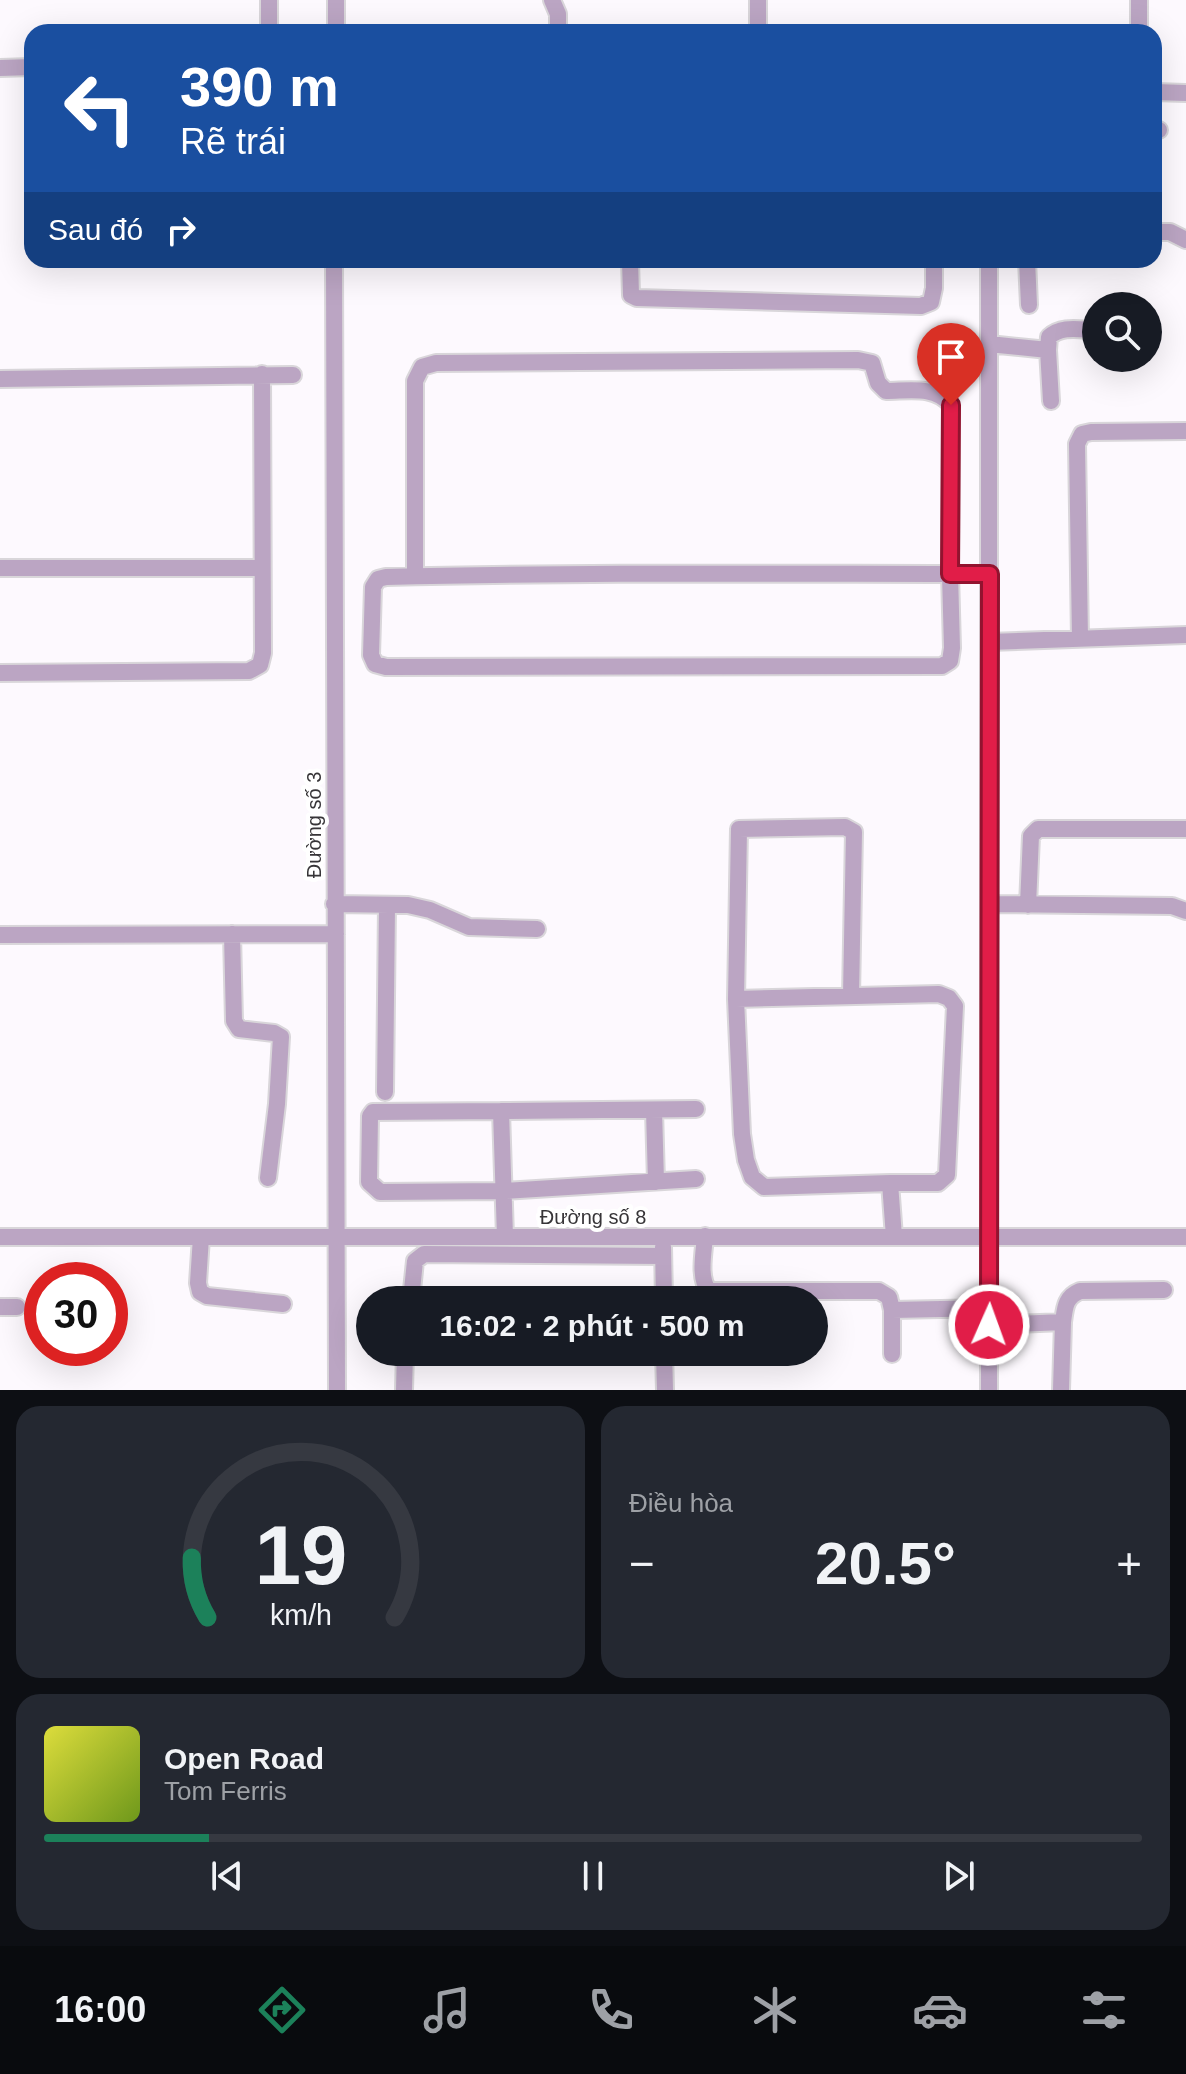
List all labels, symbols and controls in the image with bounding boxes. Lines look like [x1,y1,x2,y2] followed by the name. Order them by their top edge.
[180,55,339,118] text: 390 m
[48,56,152,160] icon: left
[180,121,286,162] text: Rẽ trái
[159,208,203,252] icon: right
[48,213,143,246] text: Sau đó
[1082,292,1162,372] map controls
[1082,292,1162,372] button: search
[917,323,985,405] pin
[929,335,973,379] icon: arrive
[303,772,325,878] street label: Đường số 3
[540,1206,646,1228] street label: Đường số 8
[24,1262,128,1366] speed limit sign: 30
[947,1283,1031,1367] position arrow
[439,1309,745,1342] text: 16:02 · 2 phút · 500 m
[629,1488,733,1518] text: Điều hòa
[254,1509,347,1602] text: 19
[815,1530,956,1597] text: 20.5°
[629,1539,655,1588] text: −
[1116,1539,1142,1588] text: +
[270,1599,331,1631] text: km/h
[164,1742,324,1775] text: Open Road
[164,1776,287,1806] text: Tom Ferris
[205,1854,249,1898] icon: previous
[571,1854,615,1898] icon: pause
[937,1854,981,1898] icon: next
[254,1982,310,2038] icon: directions
[419,1982,475,2038] icon: music
[583,1982,639,2038] icon: phone
[747,1982,803,2038] icon: climate
[912,1982,968,2038] icon: car
[1076,1982,1132,2038] icon: filters
[54,1989,146,2030] text: 16:00

